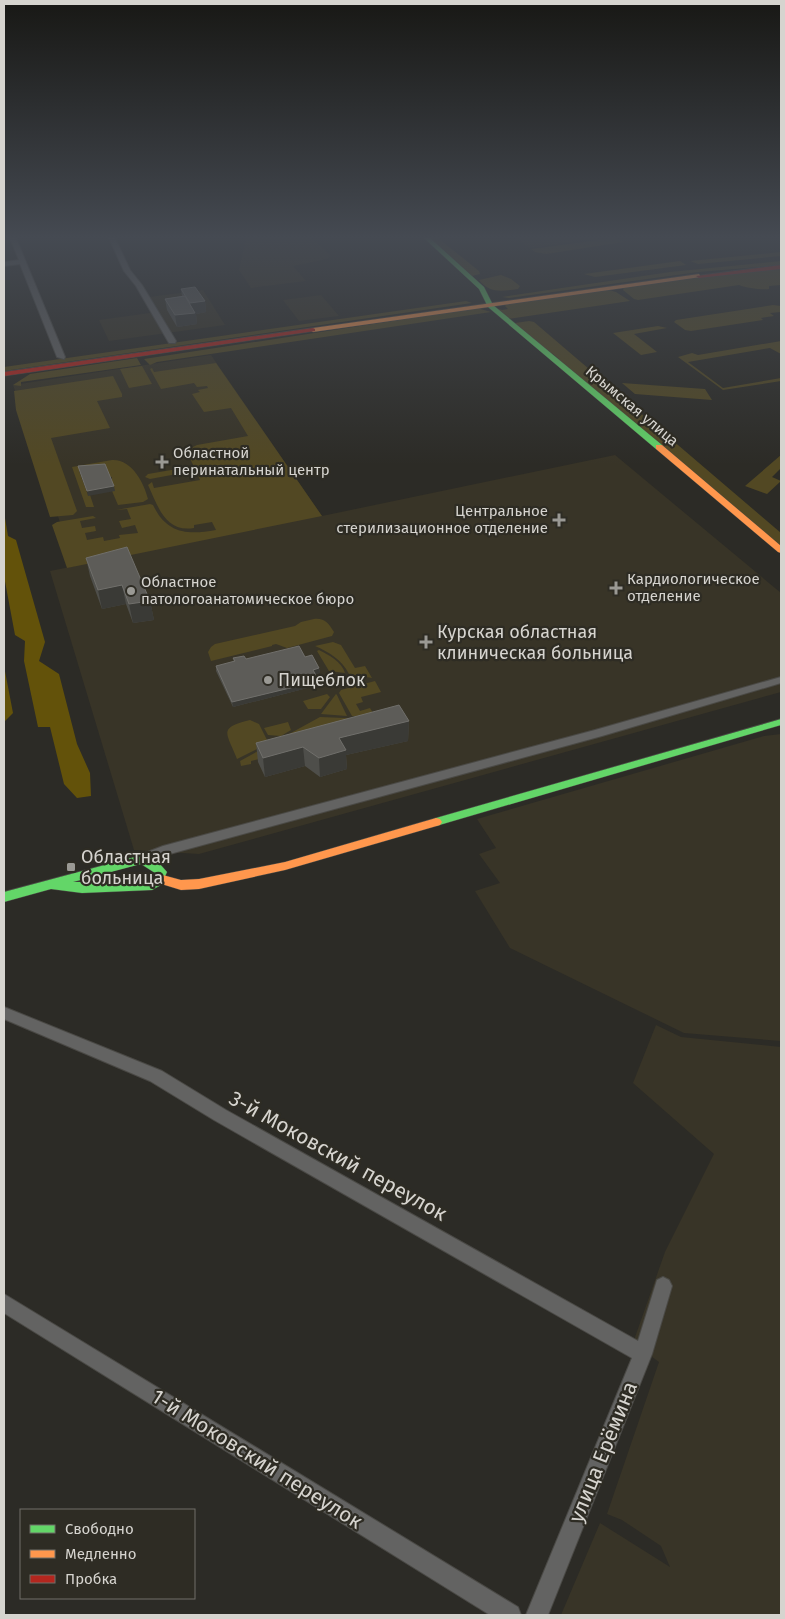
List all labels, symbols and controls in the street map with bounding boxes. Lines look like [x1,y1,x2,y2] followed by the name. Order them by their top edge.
[582,362,682,450] street label: Крымская улица
[173,444,330,479] place label: Областной перинатальный центр
[155,455,169,469] marker: Областной перинатальный центр
[336,502,548,537] place label: Центральное стерилизационное отделение
[552,513,566,527] marker: Центральное стерилизационное отделение
[627,570,760,605] place label: Кардиологическое отделение
[141,573,354,608] place label: Областное патологоанатомическое бюро
[609,581,623,595] marker: Кардиологическое отделение
[125,585,137,597] marker: Областное патологоанатомическое бюро
[437,621,633,664] place label: Курская областная клиническая больница
[419,635,433,649] marker: Курская областная клиническая больница
[278,669,366,691] place label: Пищеблок
[262,674,274,686] marker: Пищеблок
[81,846,171,889] place label: Областная больница
[65,861,77,873] marker: Областная больница
[224,1085,452,1227] street label: 3-й Моковский переулок
[563,1378,643,1526] street label: улица Ерёмина
[147,1383,367,1535] street label: 1-й Моковский переулок
[20,1509,195,1599] legend
[65,1520,134,1538] text: Свободно
[65,1545,137,1563] text: Медленно
[65,1570,117,1588] text: Пробка

